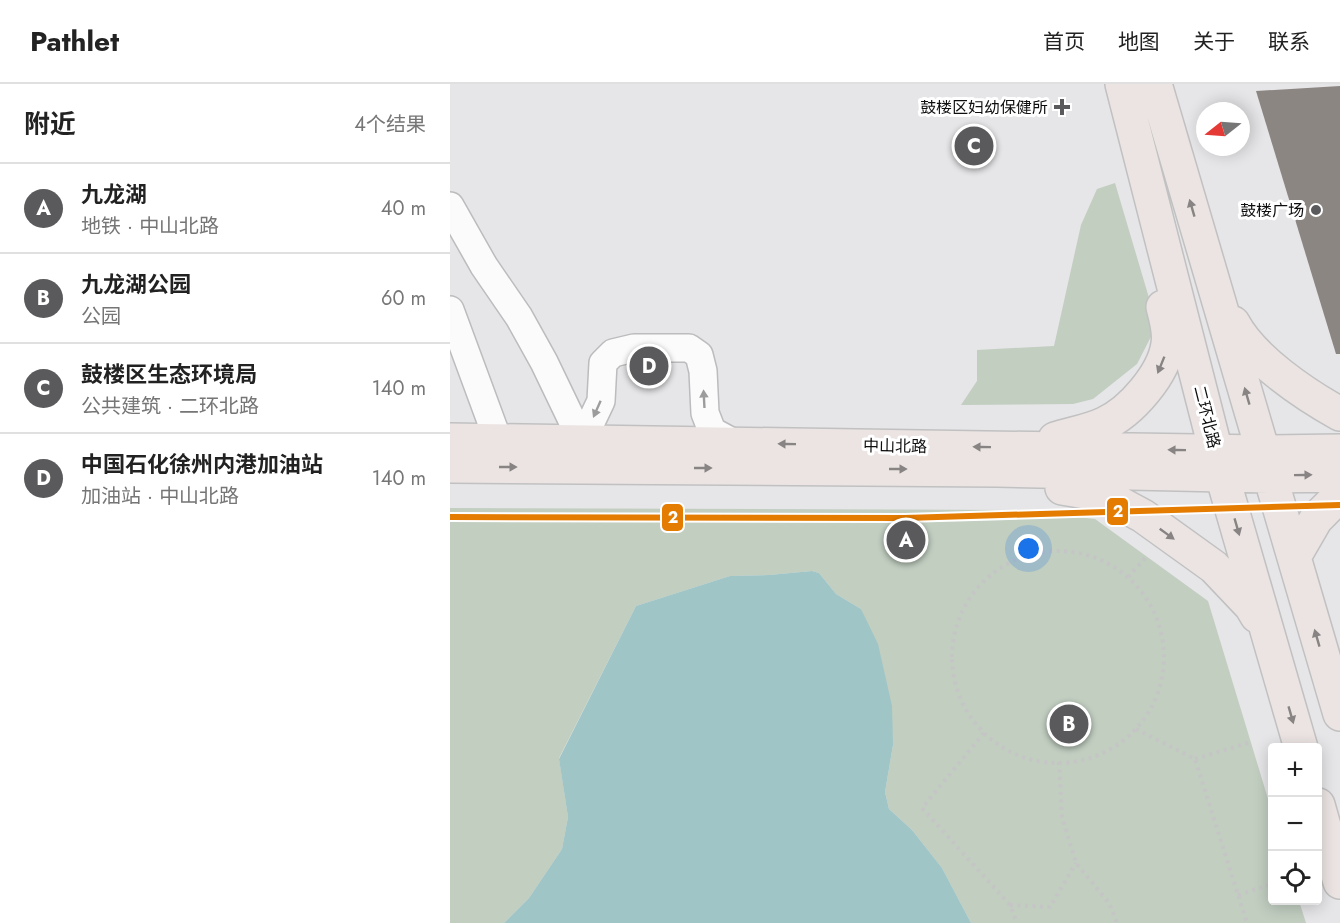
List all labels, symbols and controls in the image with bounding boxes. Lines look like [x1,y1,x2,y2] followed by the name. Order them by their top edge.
[30,21,119,62] text: Pathlet
[1043,27,1085,57] text: 首页
[1118,27,1160,57] text: 地图
[1193,27,1235,57] text: 关于
[1268,27,1310,57] text: 联系
[920,96,1048,119] place label: 鼓楼区妇幼保健所
[1053,98,1071,116] marker: 鼓楼区妇幼保健所
[1196,102,1250,156] north arrow
[24,105,76,143] text: 附近
[354,110,426,139] text: 4个结果
[954,124,994,168] pin: C
[81,178,147,210] text: 九龙湖
[36,194,51,223] text: A
[381,194,426,223] text: 40 m
[1187,199,1196,217] one-way arrow
[1240,199,1304,222] place label: 鼓楼广场
[1309,203,1323,217] marker: 鼓楼广场
[81,212,219,241] text: 地铁 · 中山北路
[81,268,191,300] text: 九龙湖公园
[37,284,50,313] text: B
[381,284,426,313] text: 60 m
[81,302,121,331] text: 公园
[630,344,668,388] pin: D
[1155,356,1165,374] one-way arrow
[81,358,257,390] text: 鼓楼区生态环境局
[36,374,51,403] text: C
[372,374,426,403] text: 140 m
[1188,383,1226,451] street label: 二环北路
[1242,386,1251,404] one-way arrow
[700,390,709,409] one-way arrow
[81,392,259,421] text: 公共建筑 · 二环北路
[592,400,602,418] one-way arrow
[863,434,927,458] street label: 中山北路
[777,439,796,449] one-way arrow
[972,442,991,452] one-way arrow
[1167,445,1186,455] one-way arrow
[81,448,323,480] text: 中国石化徐州内港加油站
[499,462,518,472] one-way arrow
[694,463,713,473] one-way arrow
[36,464,51,493] text: D
[372,464,426,493] text: 140 m
[889,465,908,474] one-way arrow
[1294,471,1313,480] one-way arrow
[81,482,239,511] text: 加油站 · 中山北路
[1106,497,1129,526] line badge: 2
[1113,500,1123,523] text: 2
[661,503,684,532] line badge: 2
[668,506,678,529] text: 2
[886,518,926,562] pin: A
[1233,518,1242,536] one-way arrow
[1158,528,1174,540] one-way arrow
[1014,534,1043,563] your location
[1312,629,1321,647] one-way arrow
[1050,702,1088,746] pin: B
[1287,706,1296,724] one-way arrow
[1268,743,1322,905] map controls
[1268,743,1322,797] button: +
[1268,797,1322,851] button: −
[1268,851,1322,905] button: locate

